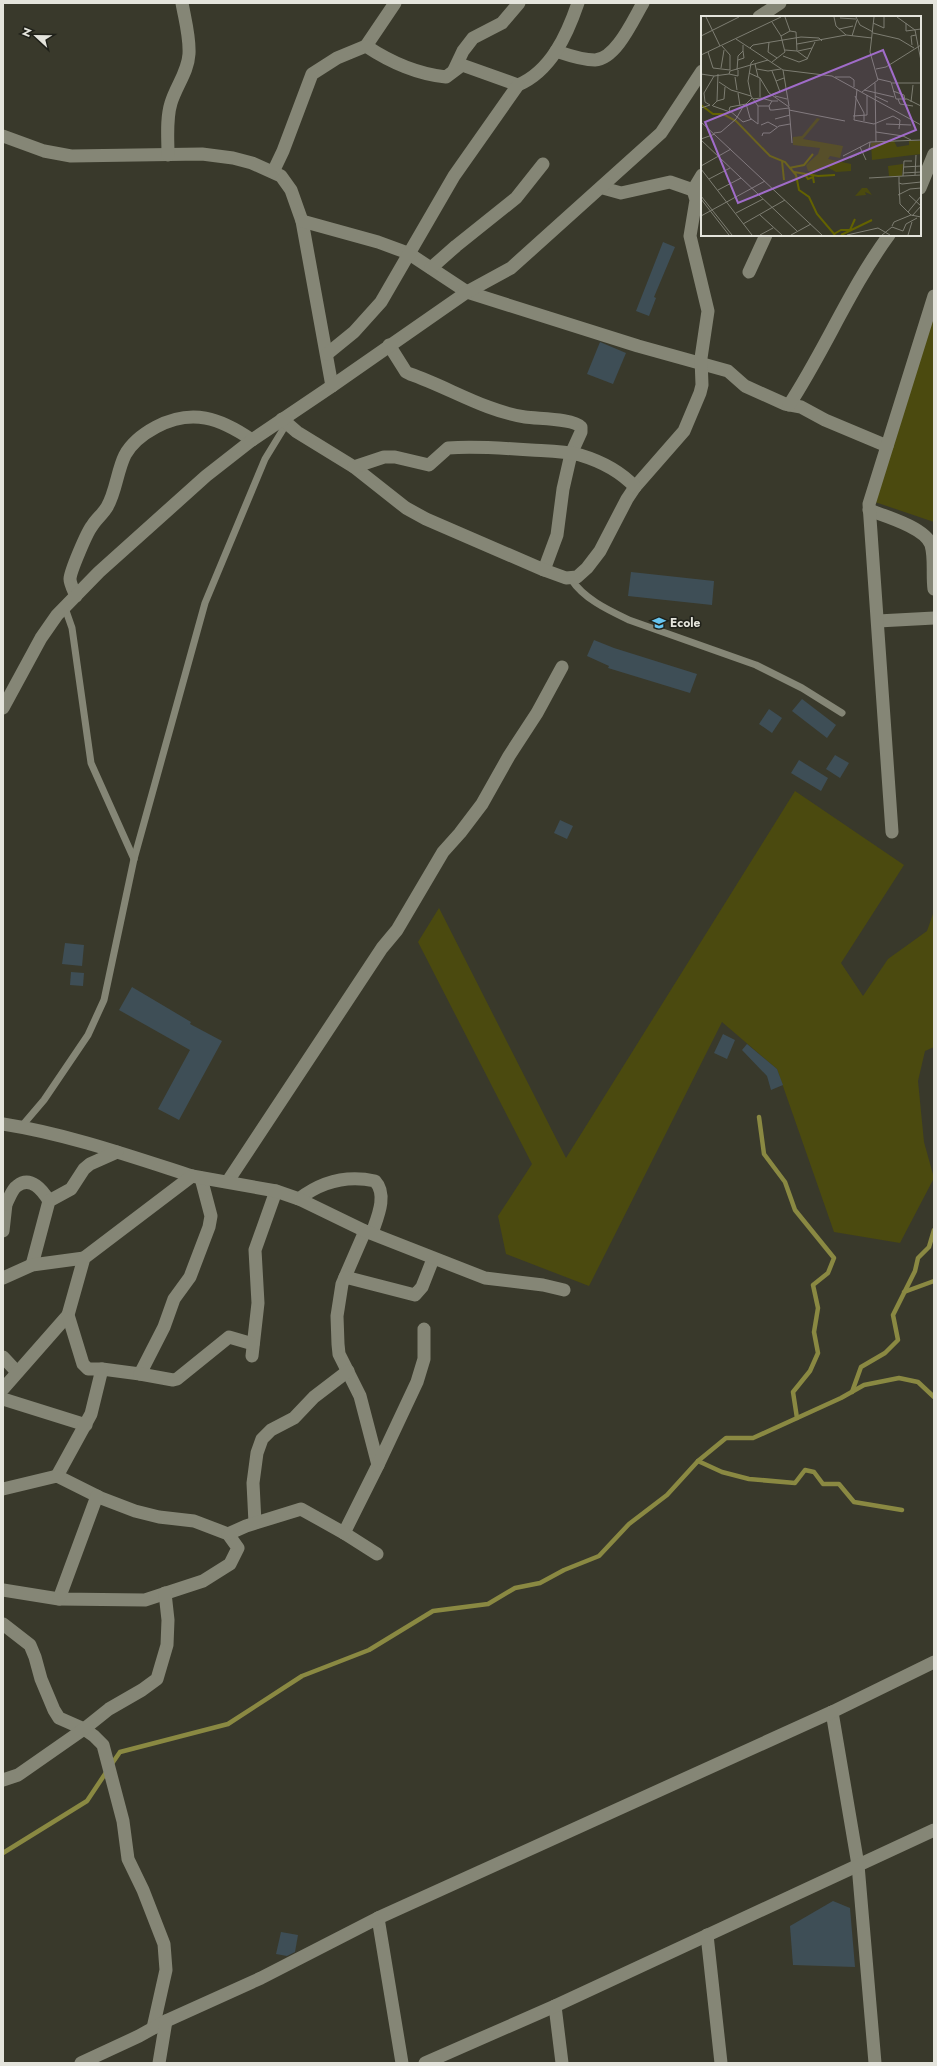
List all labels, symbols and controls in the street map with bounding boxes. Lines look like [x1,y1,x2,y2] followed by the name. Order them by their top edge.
[16,16,56,56] north arrow
[701,16,921,236] inset map
[18,25,36,39] text: N
[670,614,700,632] place label: Ecole
[651,615,667,631] school or university icon: Ecole

